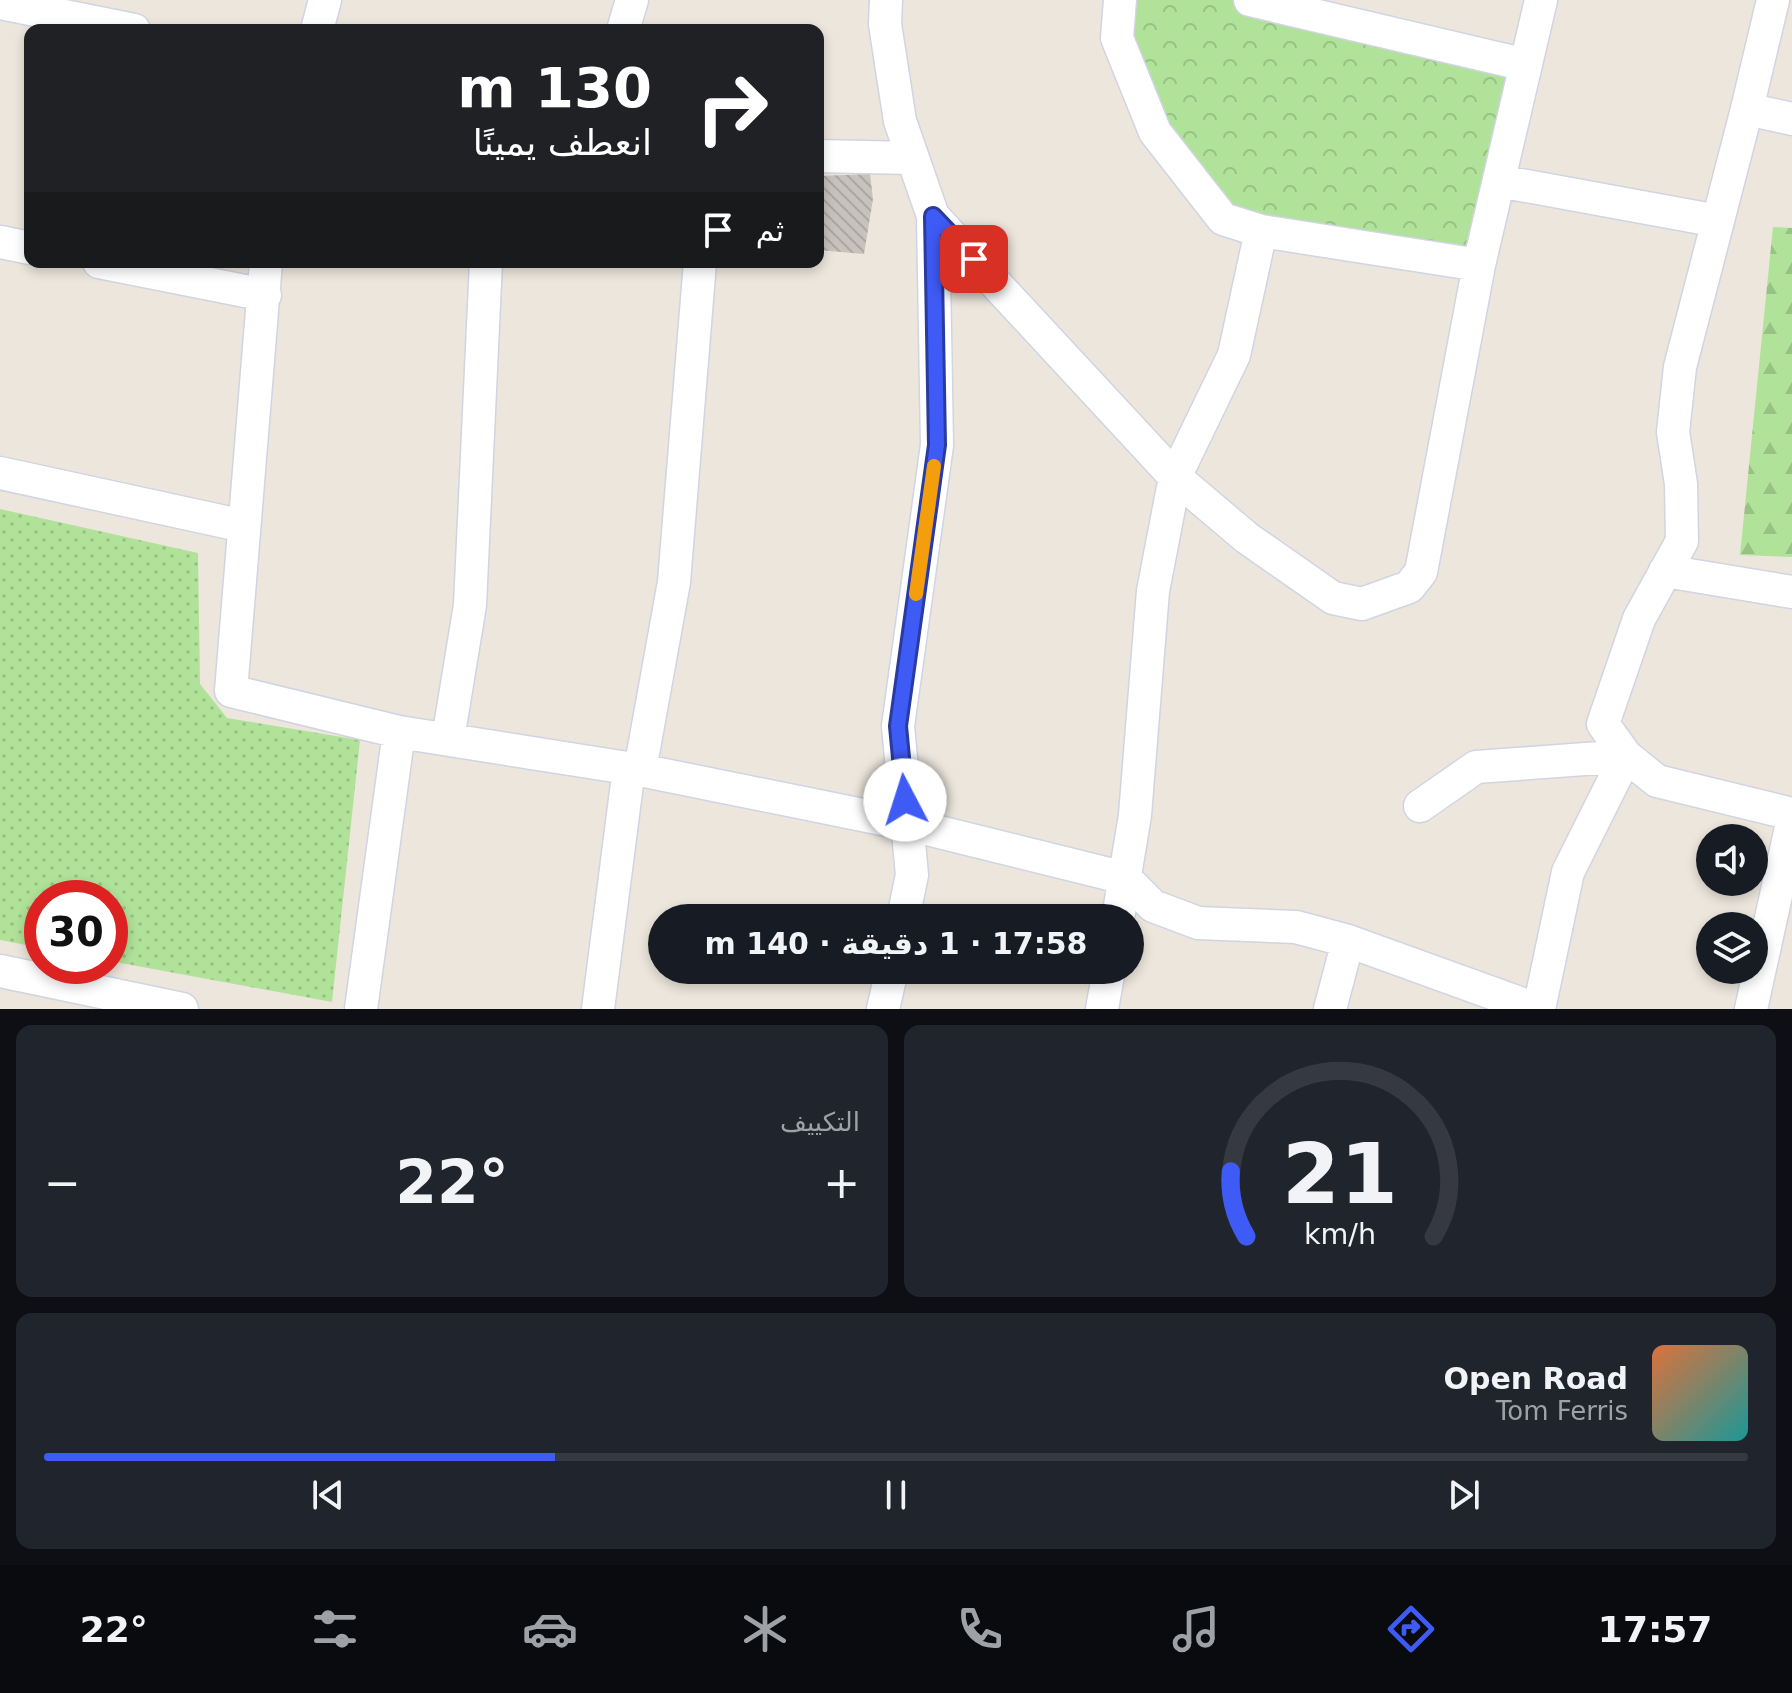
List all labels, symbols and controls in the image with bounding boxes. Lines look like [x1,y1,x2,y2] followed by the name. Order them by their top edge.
[457,55,652,120] text: 130 m
[680,56,784,160] icon: right
[473,122,652,163] text: انعطف يمينًا
[696,208,740,252] icon: arrive
[756,213,784,248] text: ثم
[940,225,1008,293] pin
[952,237,996,281] icon: arrive
[863,758,947,842] position arrow
[1696,824,1768,984] map controls
[1696,824,1768,896] button: sound
[24,880,128,984] speed limit sign: 30
[1696,912,1768,984] button: layers
[705,926,1087,961] text: 17:58 · 1 دقيقة · 140 m
[780,1107,860,1137] text: التكييف
[1282,1126,1398,1223] text: 21
[395,1147,509,1217] text: 22°
[44,1157,81,1208] text: −
[823,1157,860,1208] text: +
[1304,1217,1376,1251] text: km/h
[1443,1361,1628,1396] text: Open Road
[1496,1396,1628,1426] text: Tom Ferris
[306,1473,350,1517] icon: previous
[874,1473,918,1517] icon: pause
[1442,1473,1486,1517] icon: next
[307,1601,363,1657] icon: filters
[522,1601,578,1657] icon: car
[737,1601,793,1657] icon: climate
[952,1601,1008,1657] icon: phone
[1168,1601,1224,1657] icon: music
[1383,1601,1439,1657] icon: directions
[80,1609,148,1650] text: 22°
[1598,1609,1712,1650] text: 17:57

